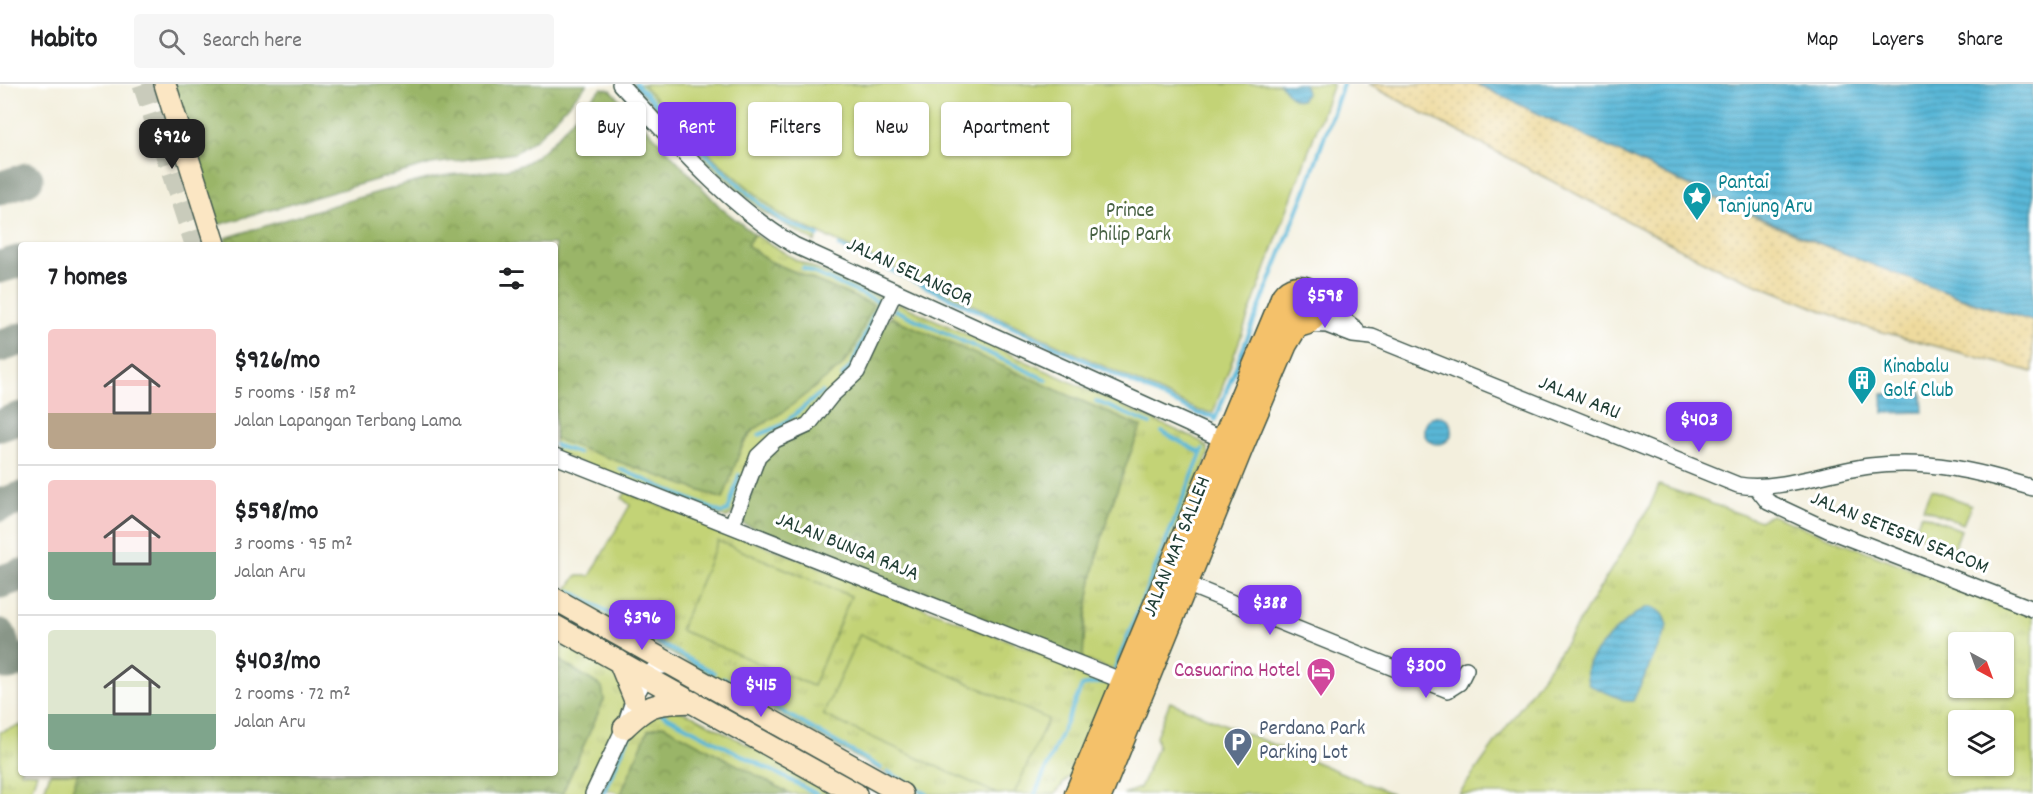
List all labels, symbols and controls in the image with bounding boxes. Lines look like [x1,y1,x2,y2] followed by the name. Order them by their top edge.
[134,14,554,68] search box
[30,21,98,61] text: Habito
[155,25,188,58] icon: search
[203,26,302,57] text: Search here
[1807,26,1838,56] text: Map
[1871,26,1924,56] text: Layers
[1957,26,2003,56] text: Share
[576,102,646,156] chip: Buy
[658,102,736,156] chip: Rent
[748,102,842,156] chip: Filters
[854,102,929,156] chip: New
[941,102,1071,156] chip: Apartment
[136,119,208,170] pin: $926
[153,124,191,152] text: $926
[1718,169,1813,223] place label: Pantai Tanjung Aru
[1681,180,1713,222] place icon: Pantai Tanjung Aru
[1089,197,1171,251] park label: Prince Philip Park
[841,231,977,315] street label: JALAN SELANGOR
[48,260,128,297] text: 7 homes
[495,262,528,295] icon: filters
[1289,278,1361,329] pin: $598
[1307,283,1343,311] text: $598
[234,343,320,380] text: $926/mo
[96,353,168,425] icon: home
[1883,353,1954,407] place label: Kinabalu Golf Club
[1846,364,1878,406] building icon: Kinabalu Golf Club
[1533,369,1625,429] street label: JALAN ARU
[234,380,356,408] text: 5 rooms · 158 m²
[1663,402,1735,453] pin: $403
[1680,407,1718,435] text: $403
[234,408,462,436] text: Jalan Lapangan Terbang Lama
[1136,472,1220,622] street label: JALAN MAT SALLEH
[1805,484,1993,584] street label: JALAN SETESEN SEACOM
[234,494,318,531] text: $598/mo
[96,504,168,576] icon: home
[771,506,923,590] street label: JALAN BUNGA RAJA
[234,531,353,559] text: 3 rooms · 95 m²
[234,559,306,587] text: Jalan Aru
[1234,585,1306,636] pin: $388
[1252,590,1288,618] text: $388
[606,600,678,651] pin: $396
[623,605,661,633] text: $396
[1948,632,2014,698] north arrow
[1948,632,2014,776] map controls
[234,644,321,681] text: $403/mo
[1390,648,1462,699] pin: $300
[1406,653,1446,681] text: $300
[96,654,168,726] icon: home
[1305,656,1337,698] hotel icon: Casuarina Hotel
[1174,657,1300,687] place label: Casuarina Hotel
[725,667,797,718] pin: $415
[745,672,777,700] text: $415
[234,681,350,709] text: 2 rooms · 72 m²
[234,709,306,737] text: Jalan Aru
[1948,710,2014,776] button: layers
[1259,715,1365,769] place label: Perdana Park Parking Lot
[1222,726,1254,768] parking icon: Perdana Park Parking Lot

